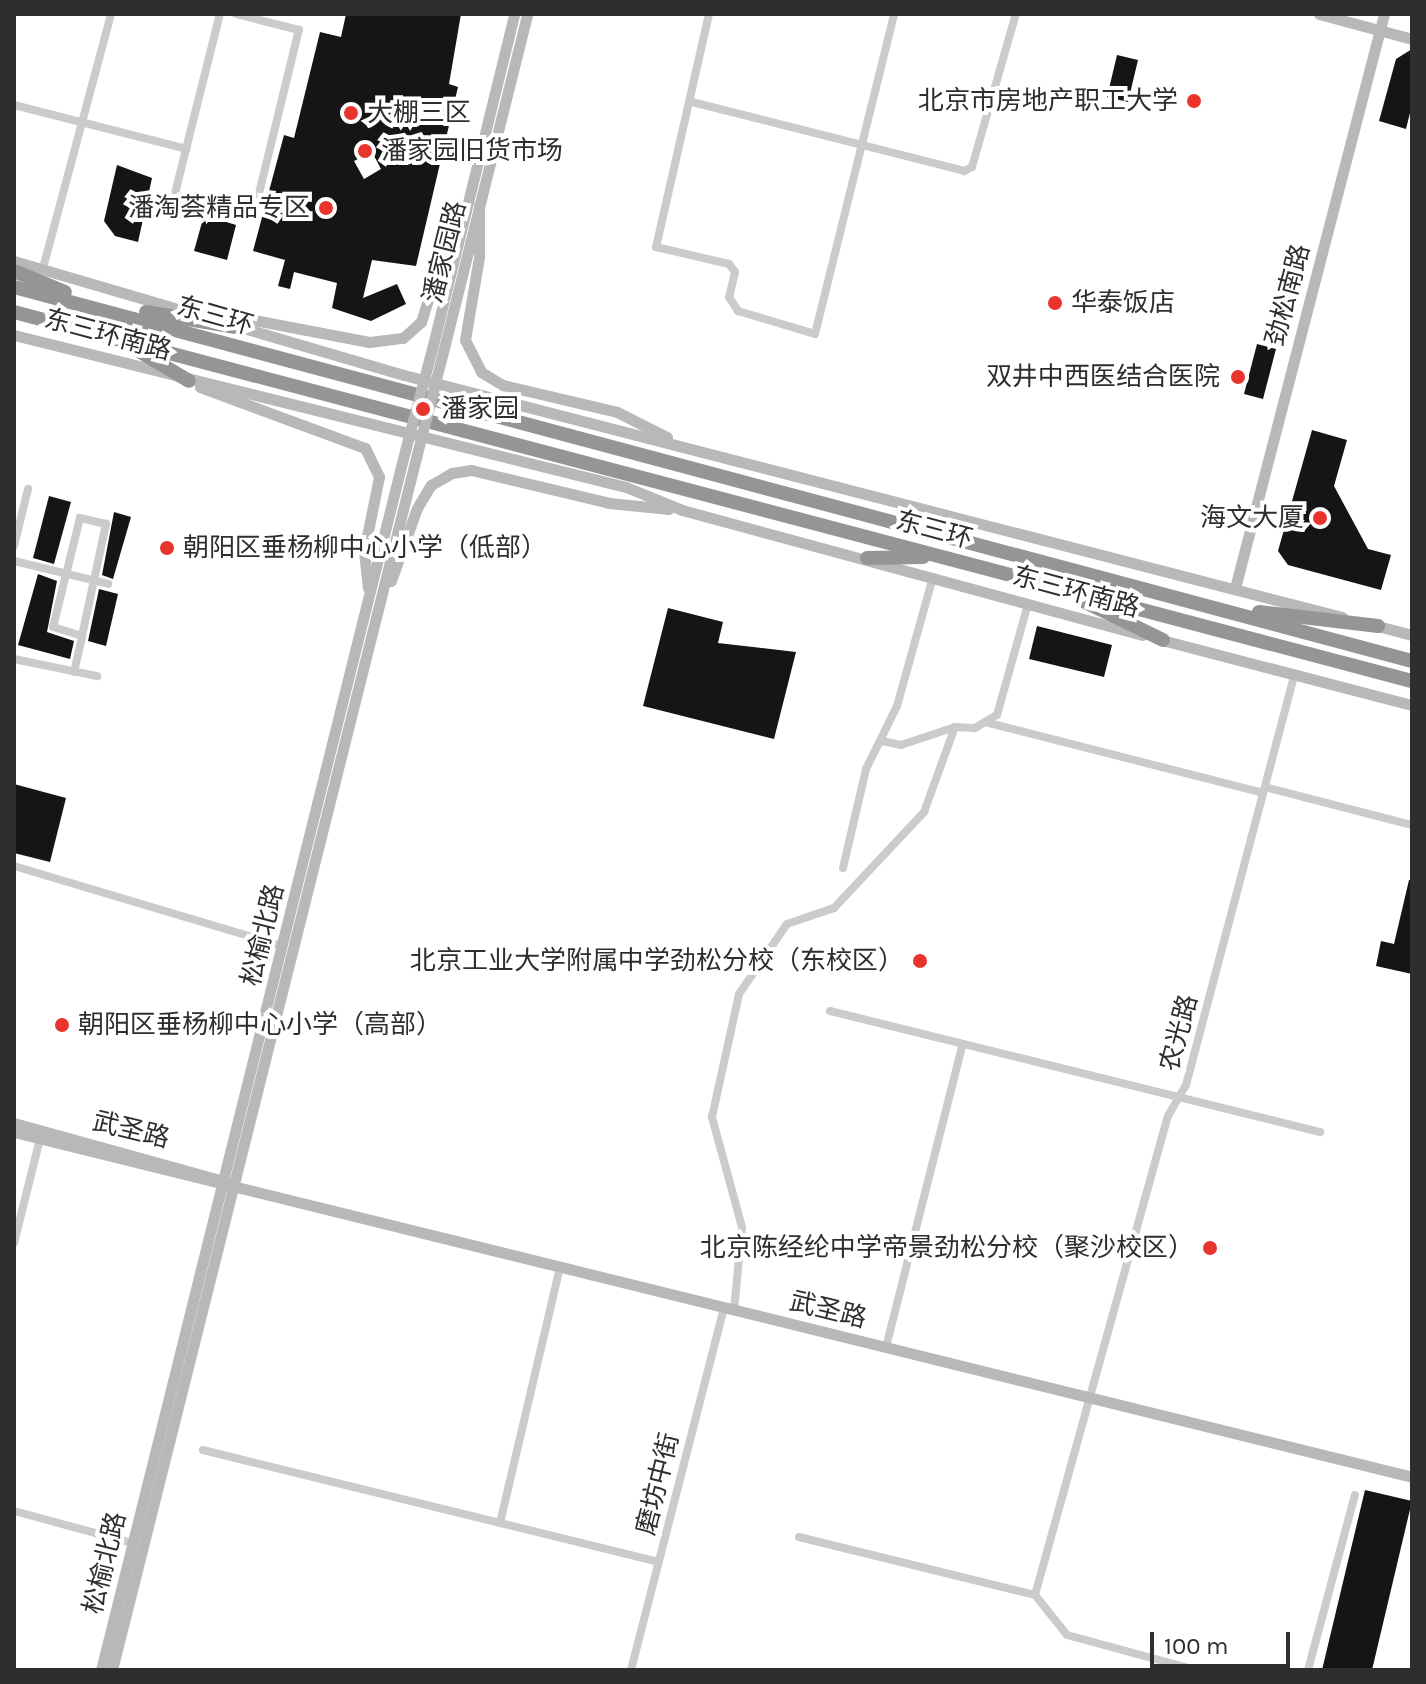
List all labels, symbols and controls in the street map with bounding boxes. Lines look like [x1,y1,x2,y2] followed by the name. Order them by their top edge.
[918,85,1178,117] place label: 北京市房地产职工大学
[1185,92,1203,110] marker: 北京市房地产职工大学
[367,97,471,129] place label: 大棚三区
[342,104,360,122] marker: 大棚三区
[381,135,563,167] place label: 潘家园旧货市场
[356,142,374,160] marker: 潘家园旧货市场
[128,192,310,224] place label: 潘淘荟精品专区
[417,198,473,306] street label: 潘家园路
[317,199,335,217] marker: 潘淘荟精品专区
[1259,241,1317,349] street label: 劲松南路
[1071,287,1175,319] place label: 华泰饭店
[173,290,257,342] street label: 东三环
[1046,294,1064,312] marker: 华泰饭店
[41,303,175,367] street label: 东三环南路
[986,361,1220,393] place label: 双井中西医结合医院
[1227,366,1249,388] marker: 双井中西医结合医院
[441,393,519,425] place label: 潘家园
[412,398,434,420] marker: 潘家园
[1200,502,1304,534] place label: 海文大厦
[892,505,976,555] street label: 东三环
[1311,509,1329,527] marker: 海文大厦
[183,532,547,564] place label: 朝阳区垂杨柳中心小学（低部）
[158,539,176,557] marker: 朝阳区垂杨柳中心小学（低部）
[1009,560,1143,624] street label: 东三环南路
[235,881,291,989] street label: 松榆北路
[410,945,904,977] place label: 北京工业大学附属中学劲松分校（东校区）
[911,952,929,970] marker: 北京工业大学附属中学劲松分校（东校区）
[1154,991,1204,1075] street label: 农光路
[78,1009,442,1041] place label: 朝阳区垂杨柳中心小学（高部）
[53,1016,71,1034] marker: 朝阳区垂杨柳中心小学（高部）
[89,1105,173,1155] street label: 武圣路
[700,1232,1194,1264] place label: 北京陈经纶中学帝景劲松分校（聚沙校区）
[1201,1239,1219,1257] marker: 北京陈经纶中学帝景劲松分校（聚沙校区）
[786,1285,870,1335] street label: 武圣路
[630,1430,686,1538] street label: 磨坊中街
[77,1509,133,1617] street label: 松榆北路
[1154,1616,1294,1666] scale bar
[1164,1632,1229,1660] text: 100 m

